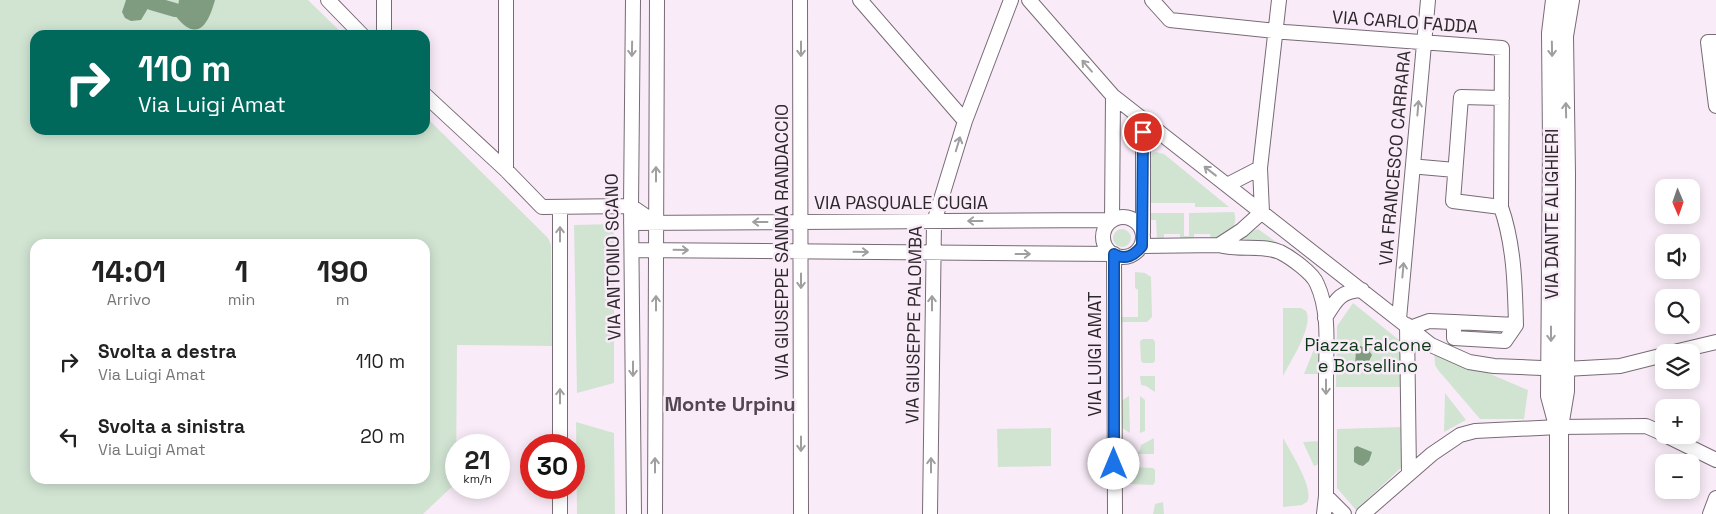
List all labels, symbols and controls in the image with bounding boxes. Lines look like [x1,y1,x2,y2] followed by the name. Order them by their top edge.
[1331,5,1479,38] street label: VIA CARLO FADDA
[627,40,637,56] one-way arrow
[796,40,806,56] one-way arrow
[1547,40,1556,56] one-way arrow
[138,47,231,91] text: 110 m
[1374,49,1415,267] street label: VIA FRANCESCO CARRARA
[55,50,120,115] icon: right
[1082,60,1093,73] one-way arrow
[138,90,286,118] text: Via Luigi Amat
[1413,101,1423,117] one-way arrow
[1561,102,1570,118] one-way arrow
[770,104,793,380] street label: VIA GIUSEPPE SANNA RANDACCIO
[1122,111,1164,153] pin
[1129,118,1157,146] icon: arrive
[1540,129,1563,299] street label: VIA DANTE ALIGHIERI
[954,137,963,152] one-way arrow
[651,166,661,182] one-way arrow
[1204,166,1217,177] one-way arrow
[600,173,625,341] street label: VIA ANTONIO SCANO
[1655,179,1700,224] north arrow
[1655,179,1700,499] map controls
[814,191,988,214] street label: VIA PASQUALE CUGIA
[967,216,983,226] one-way arrow
[752,217,768,227] one-way arrow
[555,226,565,242] one-way arrow
[900,226,927,424] street label: VIA GIUSEPPE PALOMBA
[1655,234,1700,279] button: sound
[673,246,689,255] one-way arrow
[852,247,869,257] one-way arrow
[1015,249,1031,258] one-way arrow
[92,252,166,291] text: 14:01
[235,252,248,291] text: 1
[317,252,368,291] text: 190
[1399,262,1408,278] one-way arrow
[796,272,806,289] one-way arrow
[107,289,151,310] text: Arrivo
[228,289,255,310] text: min
[336,289,349,310] text: m
[1655,289,1700,334] button: search
[1083,291,1106,417] street label: VIA LUIGI AMAT
[651,295,661,312] one-way arrow
[927,295,937,312] one-way arrow
[1546,325,1556,341] one-way arrow
[1304,333,1432,377] park label: Piazza Falcone e Borsellino
[98,339,236,364] text: Svolta a destra
[1655,344,1700,389] button: layers
[55,348,83,376] icon: right
[356,349,405,374] text: 110 m
[628,360,638,376] one-way arrow
[98,364,206,385] text: Via Luigi Amat
[1321,378,1331,394] one-way arrow
[555,389,565,405] one-way arrow
[664,391,796,417] district label: Monte Urpinu
[1655,399,1700,444] button: +
[98,414,245,439] text: Svolta a sinistra
[55,423,83,451] icon: left
[360,424,405,449] text: 20 m
[520,434,585,499] speed limit sign: 30
[796,435,806,451] one-way arrow
[1087,437,1139,489] position arrow
[98,439,206,460] text: Via Luigi Amat
[464,444,491,476] text: 21
[1655,454,1700,499] button: −
[650,458,660,474] one-way arrow
[926,458,936,474] one-way arrow
[463,471,492,487] text: km/h

